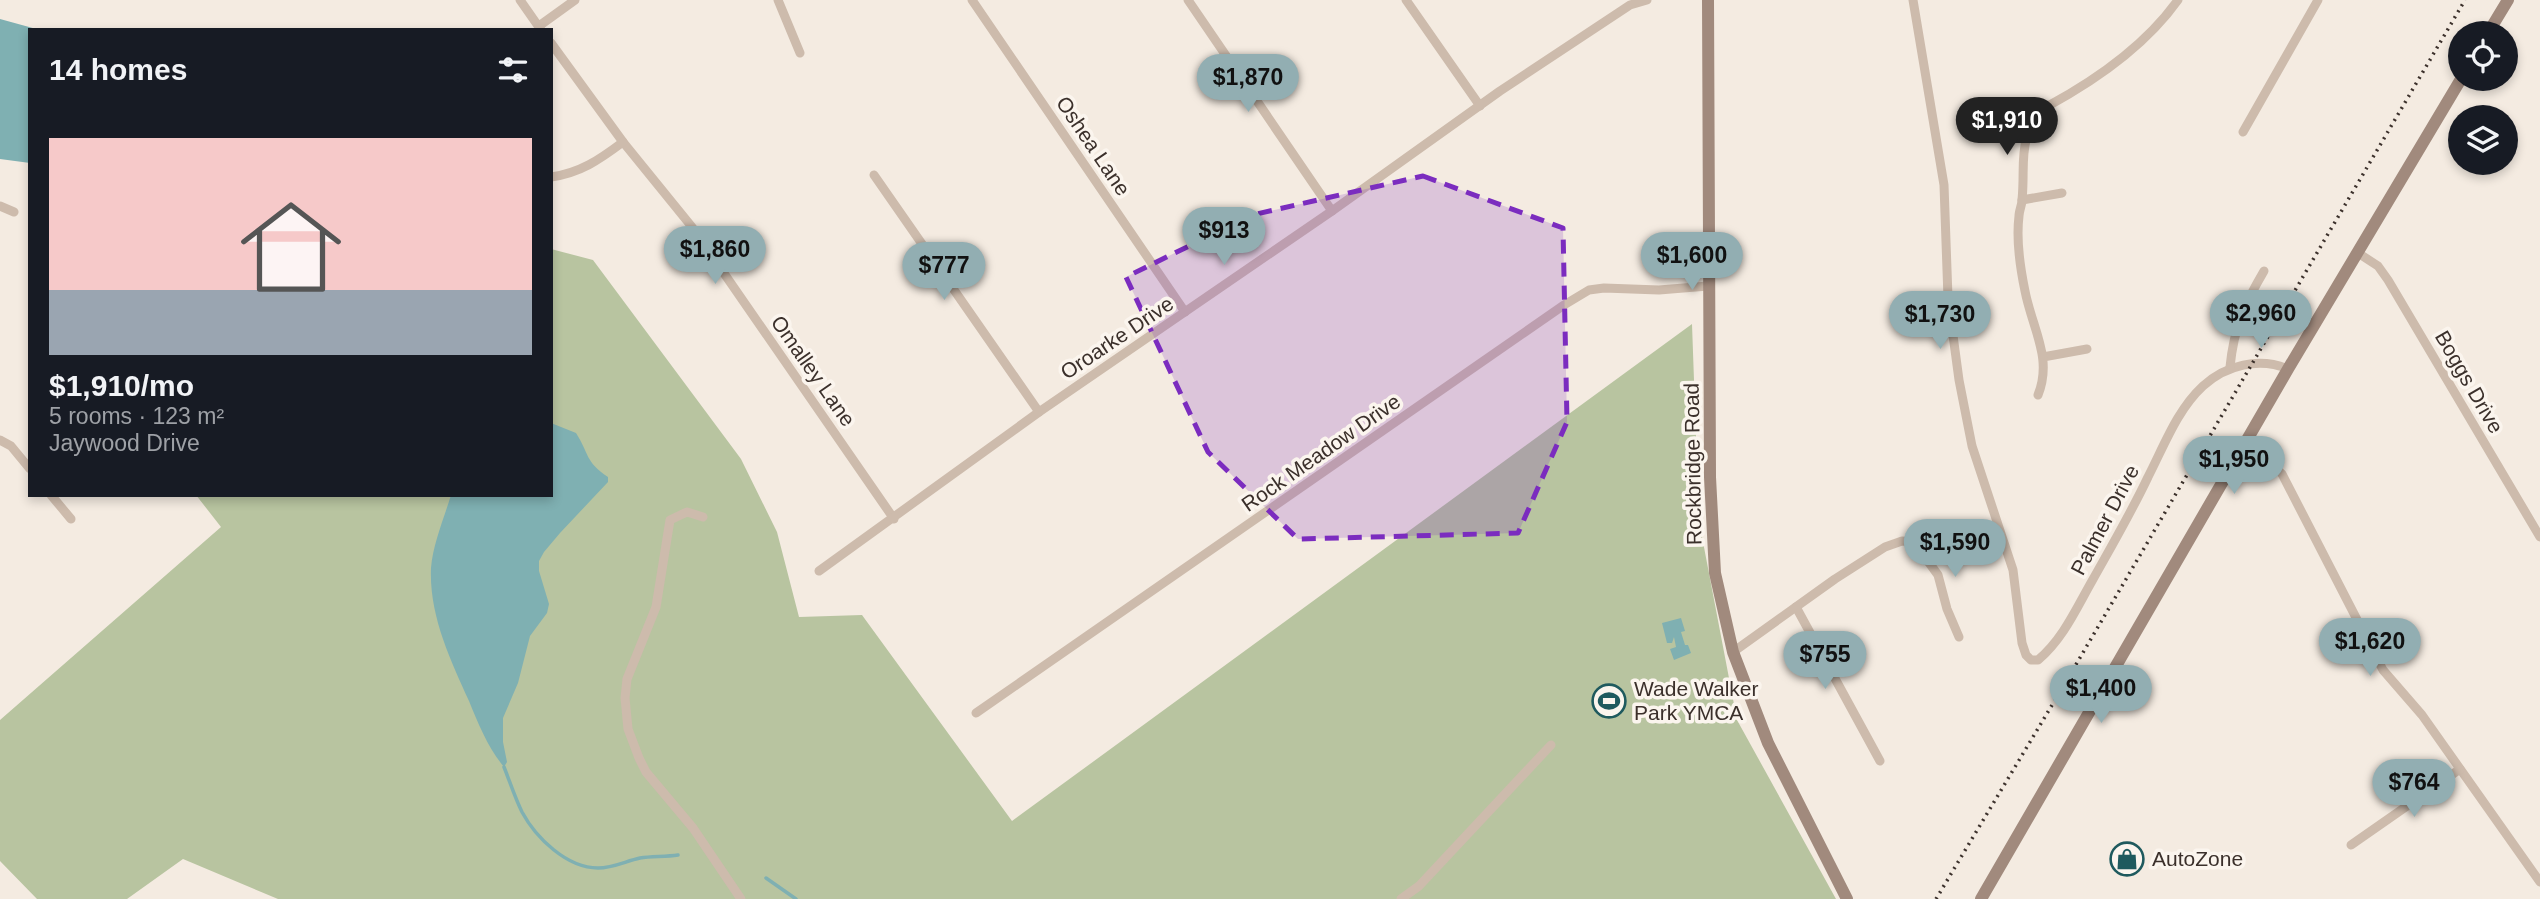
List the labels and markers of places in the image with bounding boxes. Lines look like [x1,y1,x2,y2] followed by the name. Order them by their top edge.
[1191,54,1305,114] pin: $1,870
[1950,97,2064,157] pin: $1,910
[1183,208,1265,267] pin: $913
[658,226,772,286] pin: $1,860
[1635,232,1749,292] pin: $1,600
[903,243,985,302] pin: $777
[2204,290,2318,350] pin: $2,960
[1883,292,1997,351] pin: $1,730
[2177,436,2291,496] pin: $1,950
[1898,520,2012,579] pin: $1,590
[2313,618,2427,678] pin: $1,620
[1784,632,1866,691] pin: $755
[2044,666,2158,725] pin: $1,400
[1634,677,1758,724] place label: Wade Walker Park YMCA
[1590,682,1628,720] sports icon: Wade Walker Park YMCA
[2373,760,2455,819] pin: $764
[2108,840,2146,878] shop icon: AutoZone
[2152,847,2243,870] place label: AutoZone

